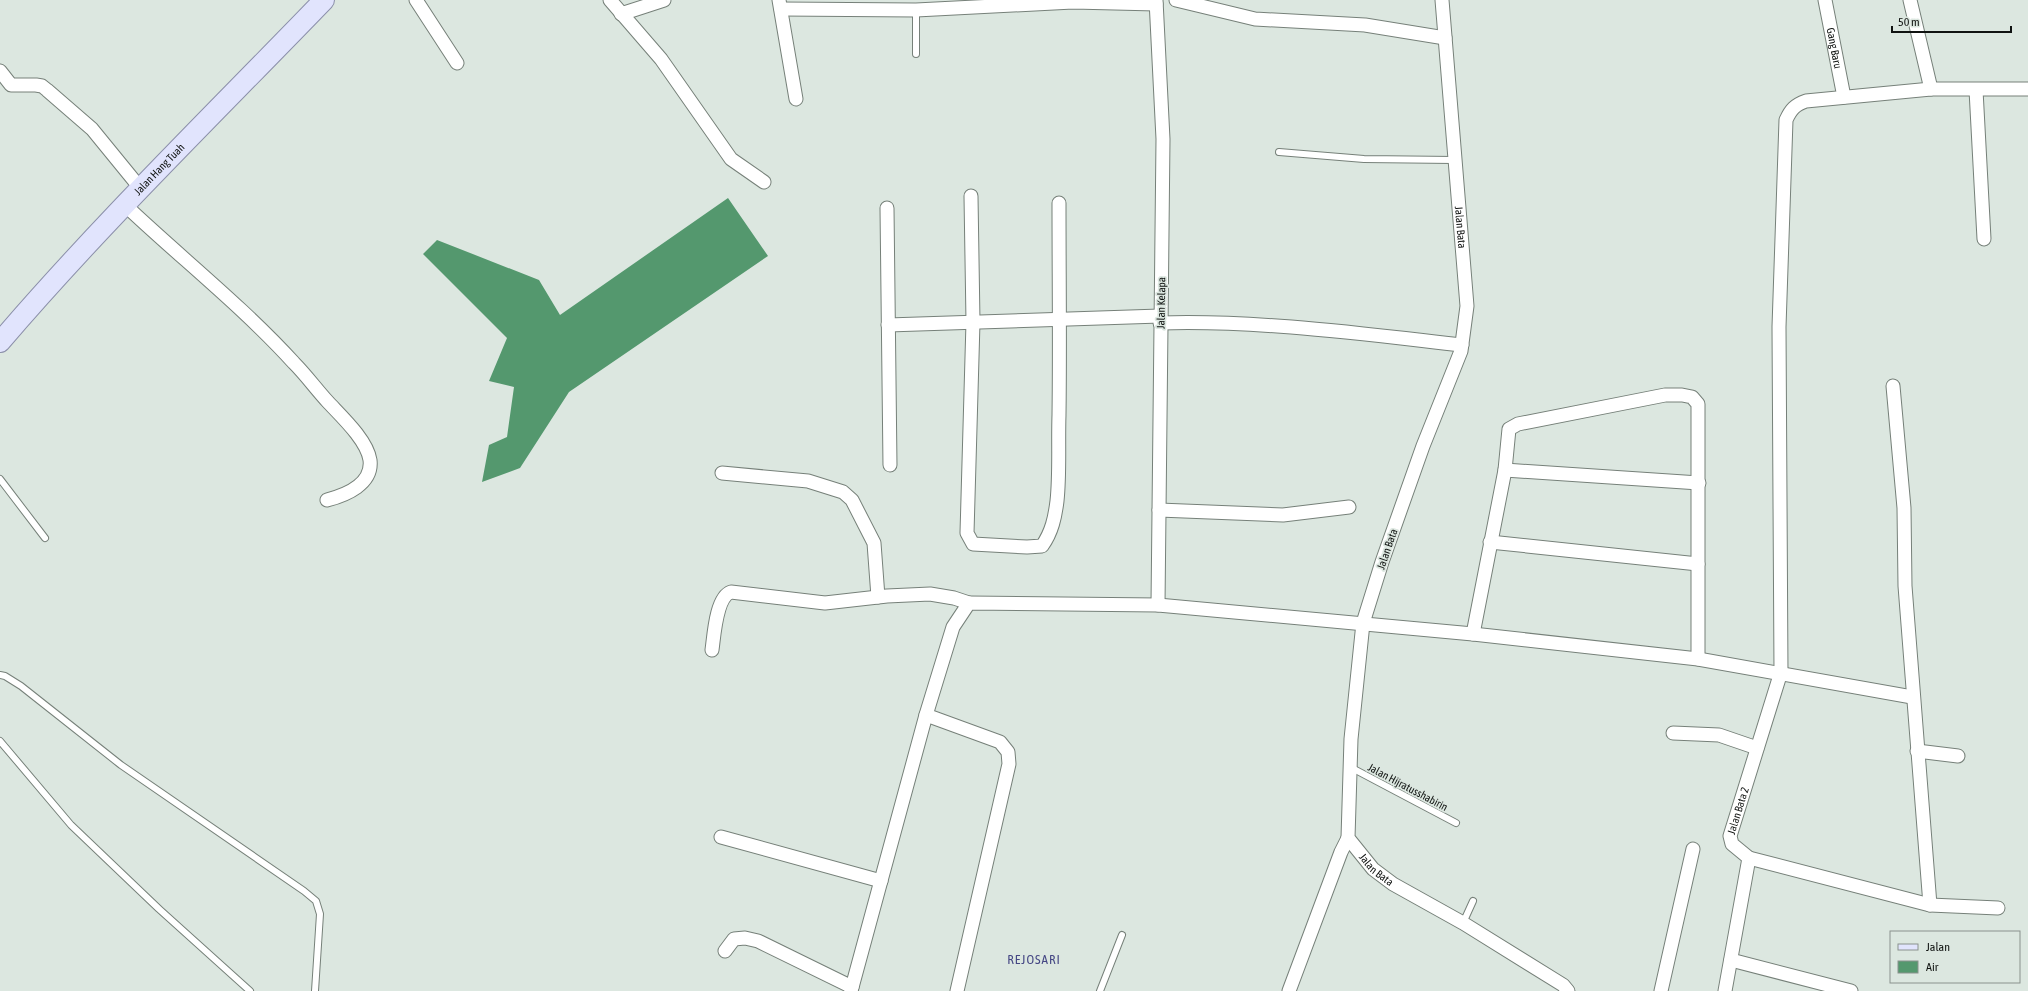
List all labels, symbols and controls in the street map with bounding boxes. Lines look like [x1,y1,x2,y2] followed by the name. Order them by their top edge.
[1892,8,2011,34] scale bar
[1898,15,1920,29] text: 50 m
[1825,27,1844,70] street label: Gang Baru
[132,141,187,197] street label: Jalan Hang Tuah
[1453,206,1468,249] street label: Jalan Bata
[1155,277,1167,329] street label: Jalan Kelapa
[1374,527,1400,571] street label: Jalan Bata
[1366,761,1450,813] street label: Jalan Hijratusshabirin
[1725,785,1751,836] street label: Jalan Bata 2
[1357,851,1396,888] street label: Jalan Bata
[1890,931,2020,983] legend
[1926,940,1950,954] text: Jalan
[1007,952,1061,967] district label: REJOSARI
[1926,960,1939,974] text: Air

